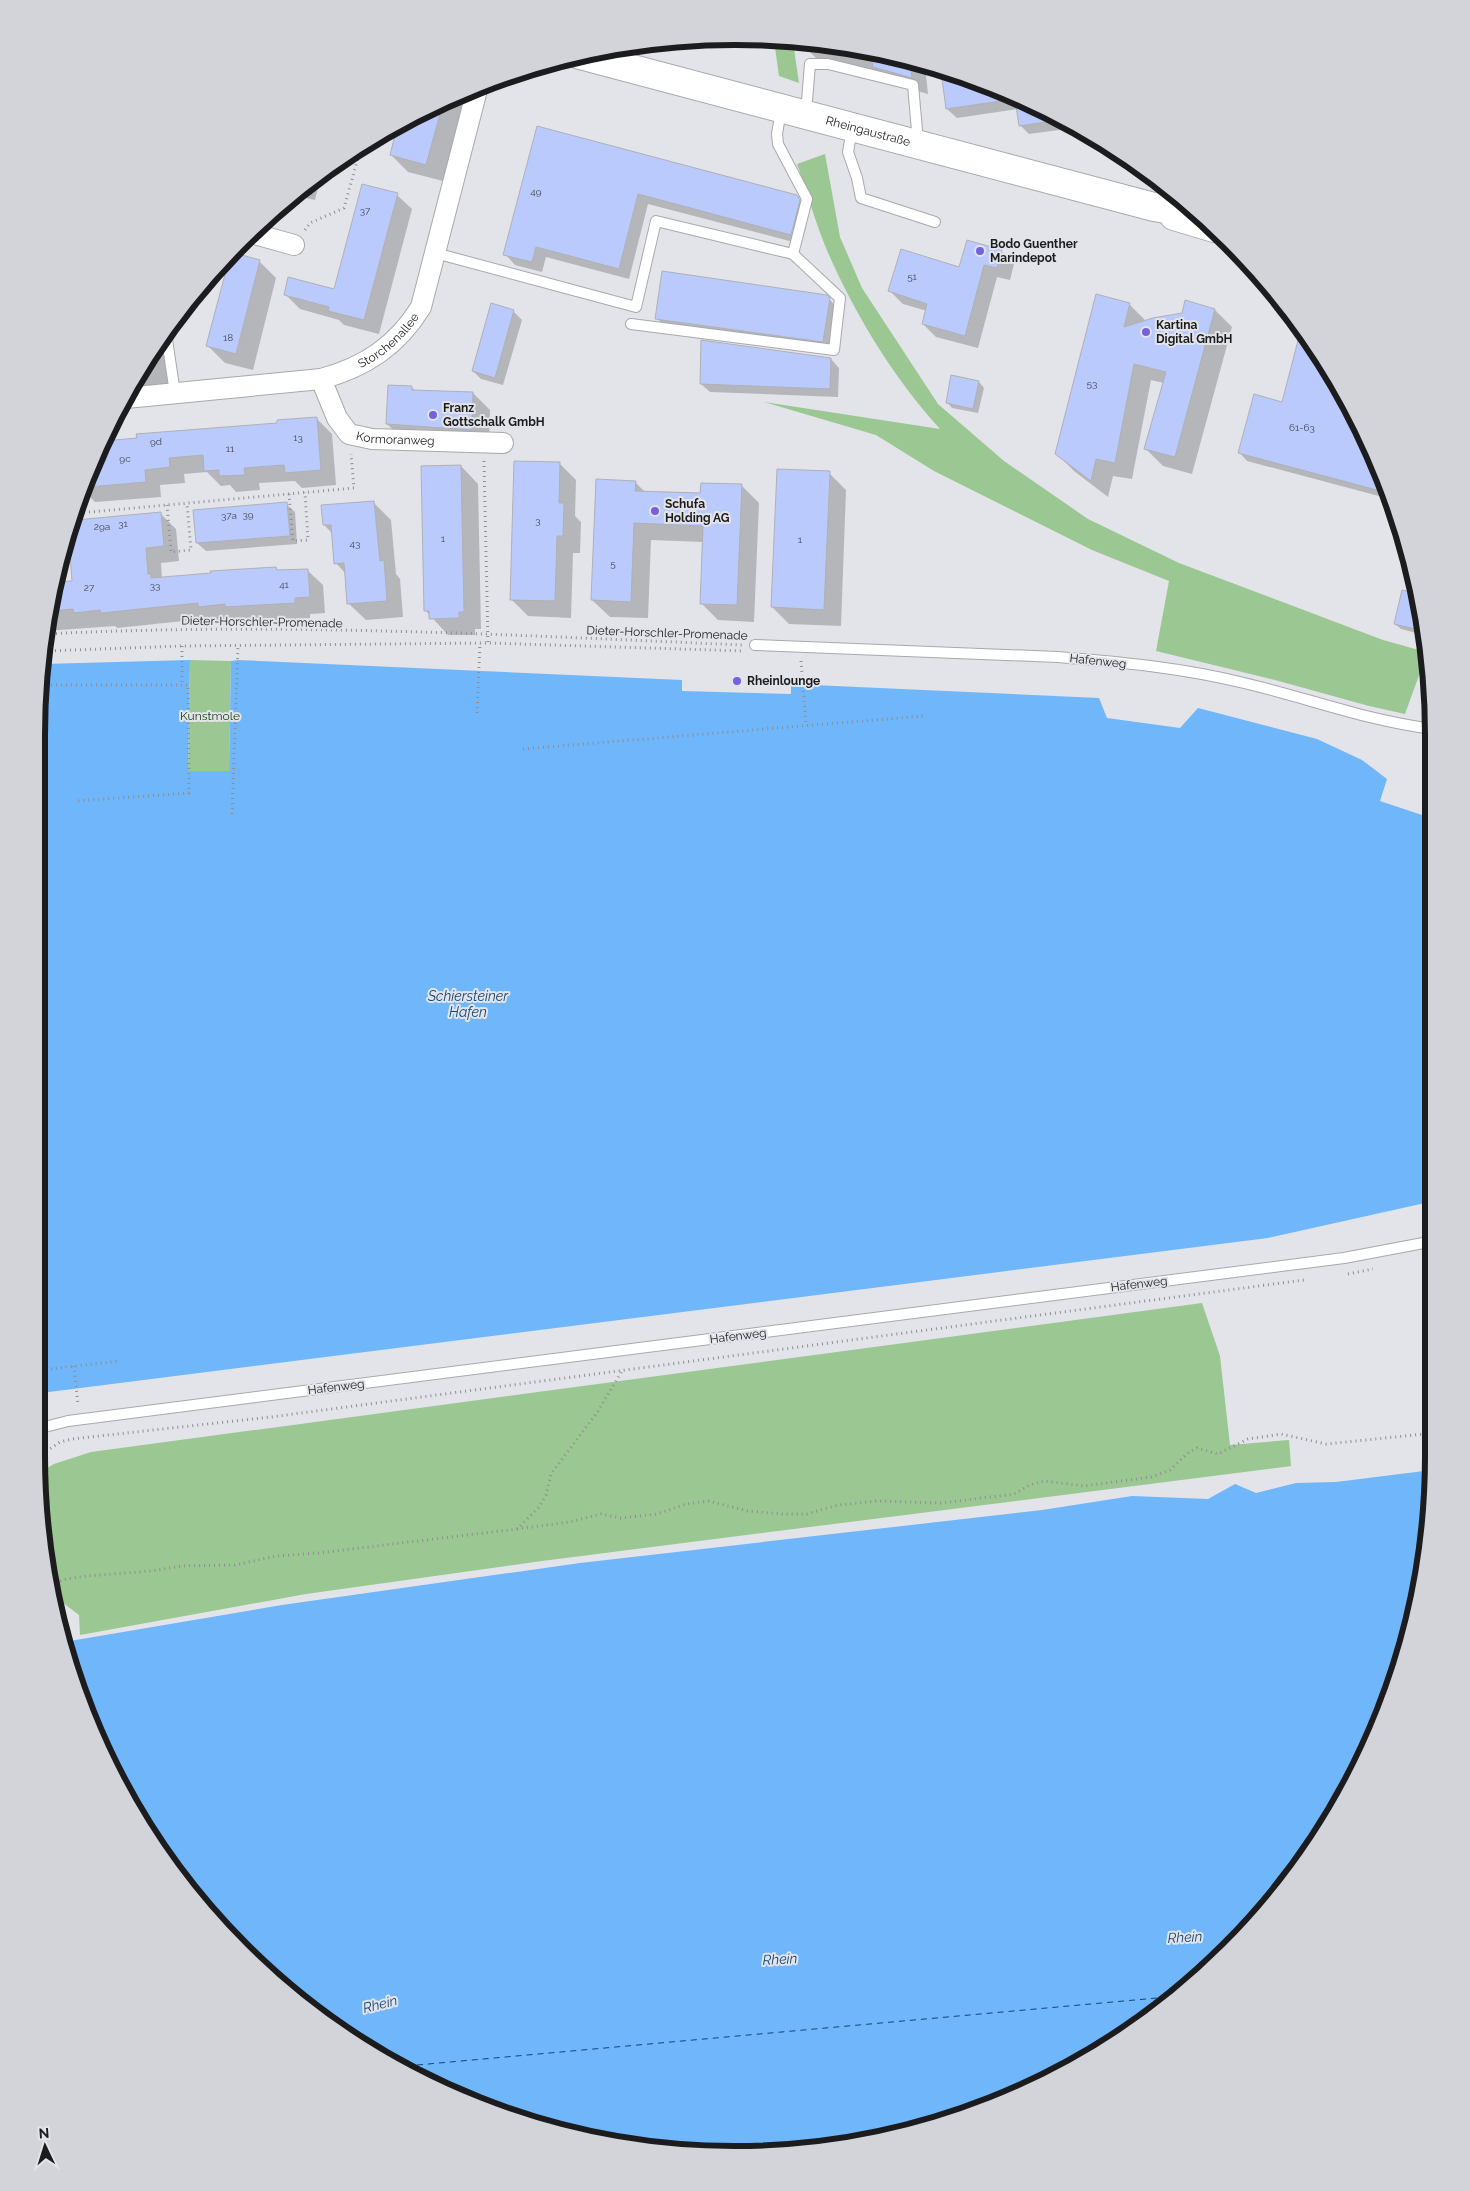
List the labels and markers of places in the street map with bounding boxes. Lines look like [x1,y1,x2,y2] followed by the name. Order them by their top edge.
[990,237,1078,265] place label: Bodo Guenther Marindepot
[974,245,986,257] marker: Bodo Guenther Marindepot
[1156,318,1233,346] place label: Kartina Digital GmbH
[1140,326,1152,338] marker: Kartina Digital GmbH
[443,401,545,429] place label: Franz Gottschalk GmbH
[427,409,439,421] marker: Franz Gottschalk GmbH
[665,497,730,525] place label: Schufa Holding AG
[649,505,661,517] marker: Schufa Holding AG
[747,674,820,688] place label: Rheinlounge
[731,675,743,687] marker: Rheinlounge

